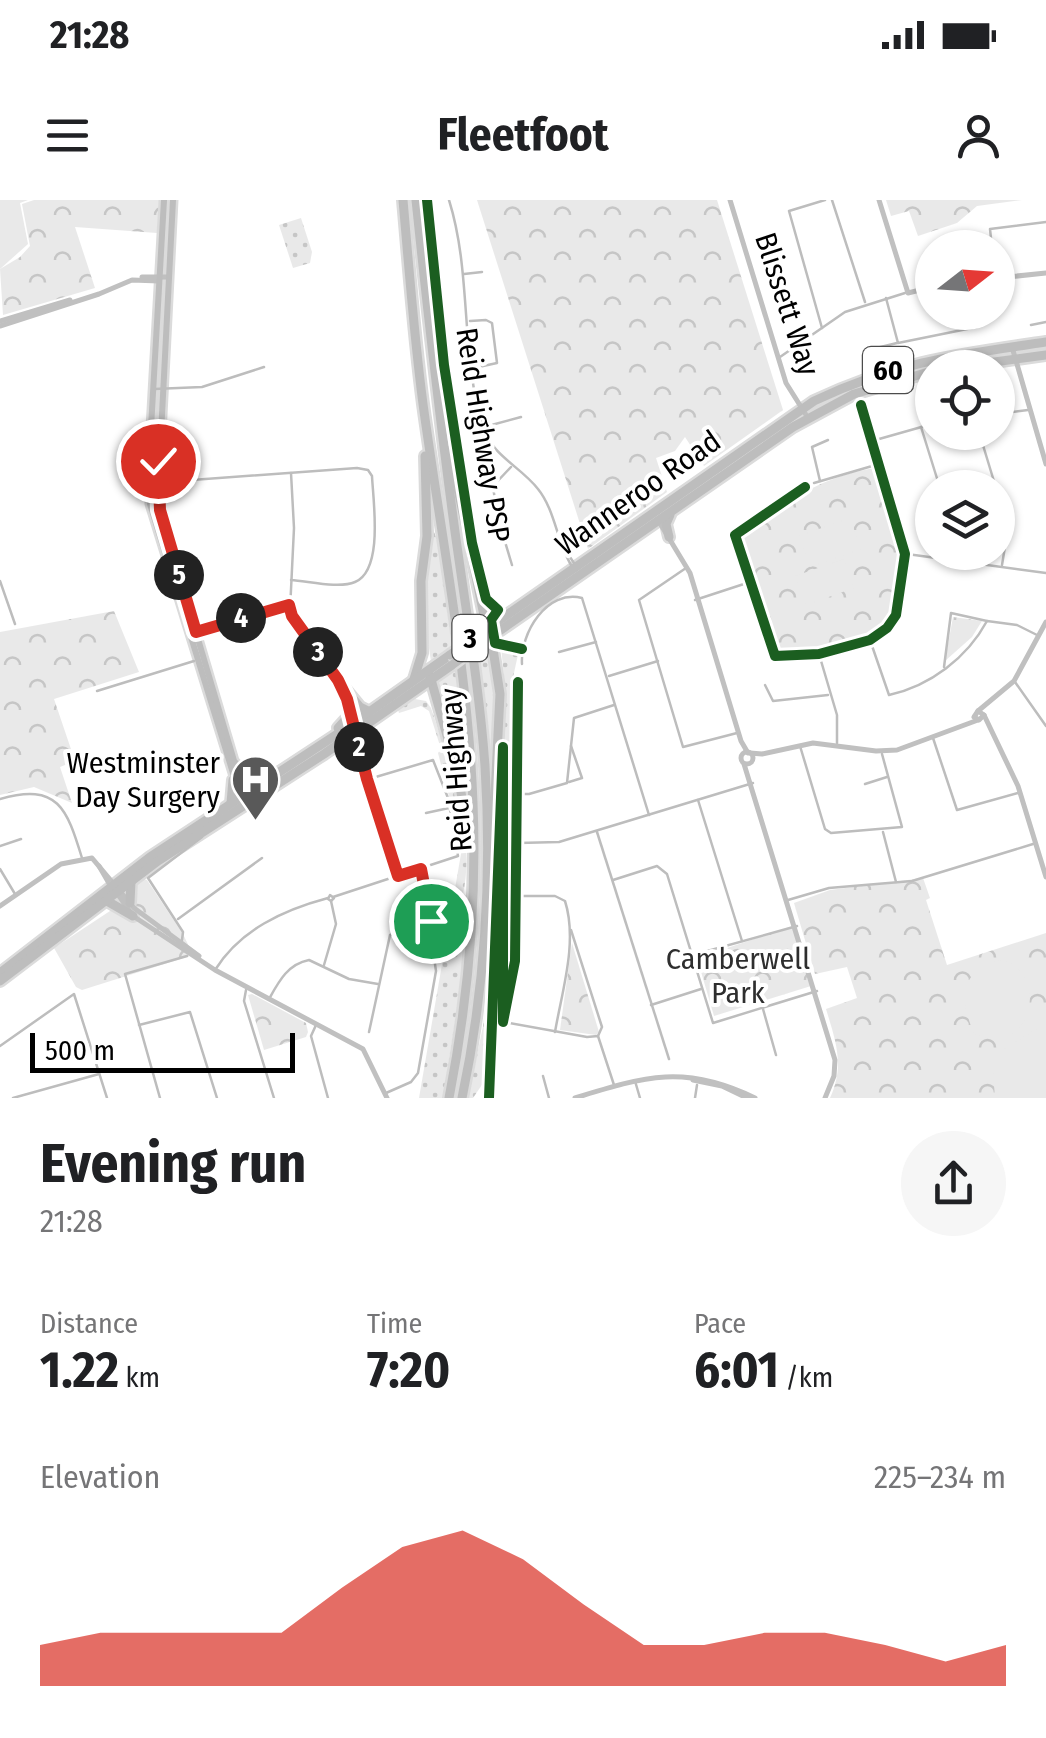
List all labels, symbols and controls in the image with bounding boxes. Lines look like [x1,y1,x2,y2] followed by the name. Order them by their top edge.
[50,12,129,58] text: 21:28
[40,108,95,163] icon: menu
[437,108,609,162] text: Fleetfoot
[951,108,1006,163] icon: person
[747,228,827,380] street label: Blissett Way
[915,230,1015,330] north arrow
[915,230,1015,570] map controls
[448,325,518,545] street label: Reid Highway PSP
[863,347,913,393] road number: 60
[915,350,1015,450] button: locate
[116,419,201,504] pin
[549,423,727,563] street label: Wanneroo Road
[131,434,186,489] icon: check
[915,470,1015,570] button: layers
[154,550,204,600] pin: 5
[172,558,186,591] text: 5
[216,593,266,643] pin: 4
[234,601,248,634] text: 4
[452,615,488,661] road number: 3
[293,627,343,677] pin: 3
[311,635,325,668] text: 3
[432,686,480,853] street label: Reid Highway
[334,722,384,772] pin: 2
[353,730,365,763] text: 2
[66,745,221,815] place label: Westminster Day Surgery
[229,754,281,822] hospital icon: Westminster Day Surgery
[389,879,474,964] pin
[404,894,459,949] icon: arrive
[666,941,810,1011] park label: Camberwell Park
[30,1028,295,1073] scale bar
[45,1034,115,1067] text: 500 m
[40,1131,306,1197] text: Evening run
[901,1131,1006,1236] button: share
[40,1202,103,1240] text: 21:28
[40,1307,138,1340] text: Distance
[367,1307,422,1340] text: Time
[694,1307,746,1340] text: Pace
[40,1340,119,1400] text: 1.22
[367,1340,450,1400] text: 7:20
[694,1340,779,1400] text: 6:01
[119,1361,160,1394] text: km
[779,1361,833,1394] text: /km
[40,1458,160,1496] text: Elevation
[874,1458,1006,1496] text: 225–234 m

